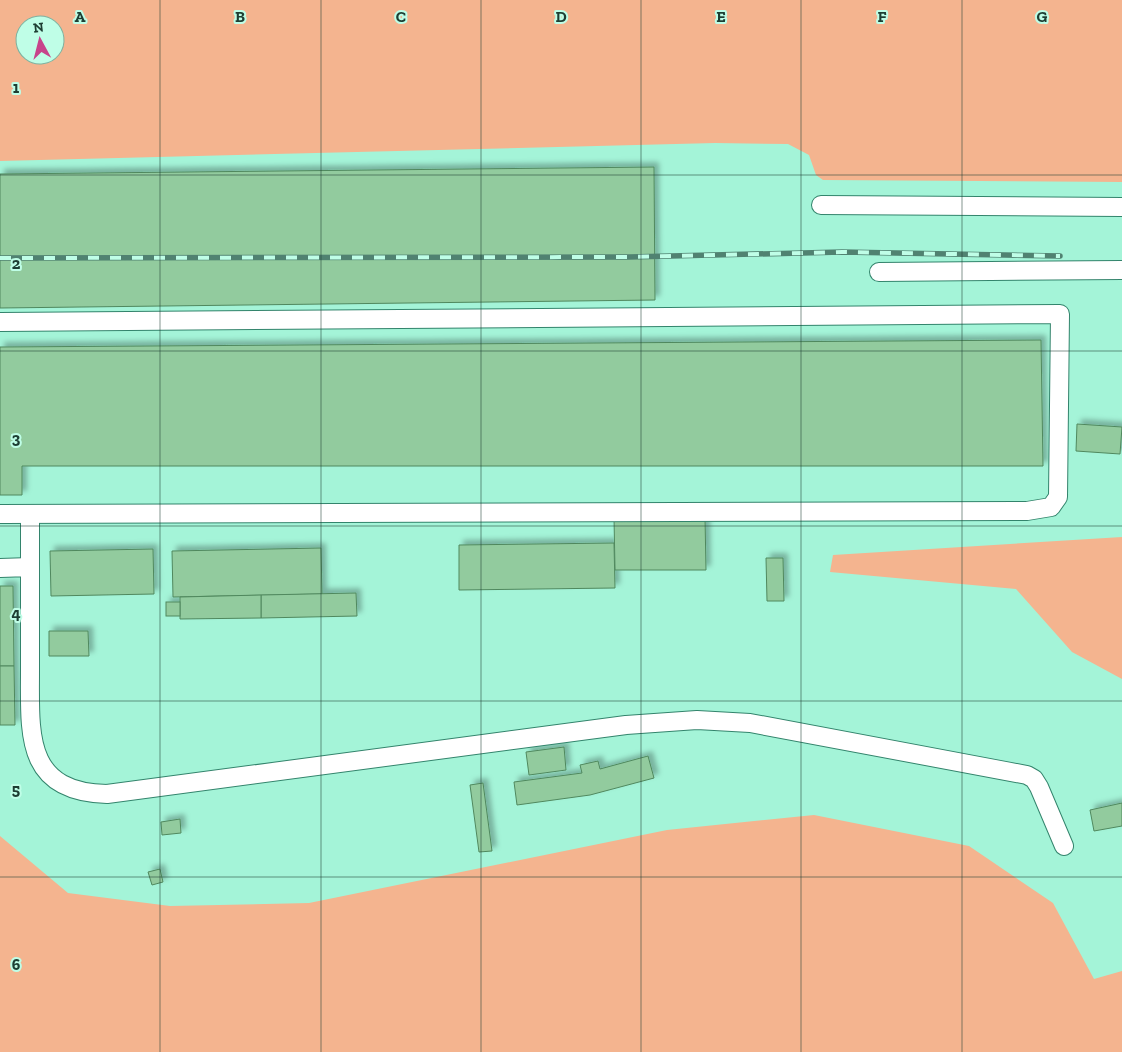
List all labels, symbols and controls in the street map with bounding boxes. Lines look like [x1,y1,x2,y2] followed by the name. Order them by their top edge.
[75,7,86,26] text: A
[235,7,245,26] text: B
[396,7,406,26] text: C
[555,7,567,26] text: D
[716,7,726,26] text: E
[877,7,887,26] text: F
[1037,7,1048,26] text: G
[15,15,65,65] north arrow
[32,18,45,37] text: N
[13,78,20,97] text: 1
[12,254,21,273] text: 2
[12,429,21,448] text: 3
[11,604,21,623] text: 4
[12,780,20,799] text: 5
[12,955,21,974] text: 6

